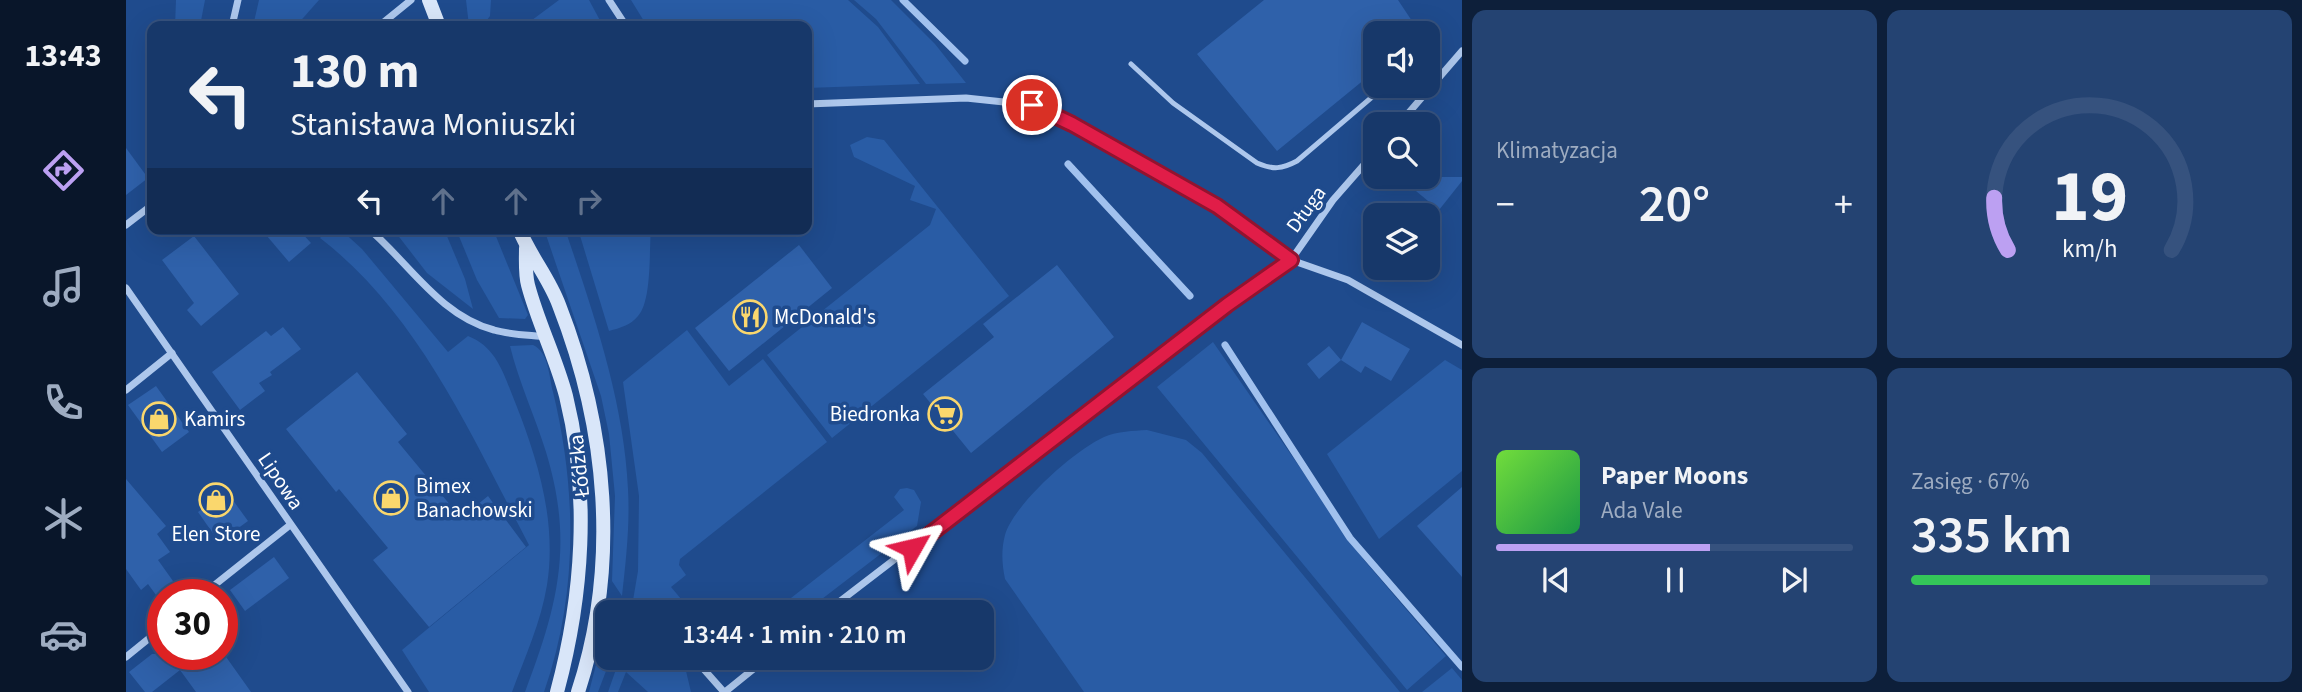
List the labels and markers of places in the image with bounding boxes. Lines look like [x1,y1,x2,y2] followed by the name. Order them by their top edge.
[1002,75,1062,135] pin
[731,298,769,336] restaurant icon: McDonald's
[774,302,876,332] place label: McDonald's
[926,395,964,433] supermarket icon: Biedronka
[830,399,920,429] place label: Biedronka
[140,400,178,438] shop icon: Kamirs
[184,404,246,434] place label: Kamirs
[416,471,533,525] place label: Bimex Banachowski
[372,479,410,517] shop icon: Bimex Banachowski
[197,481,235,519] shop icon: Elen Store
[172,519,260,549] place label: Elen Store

